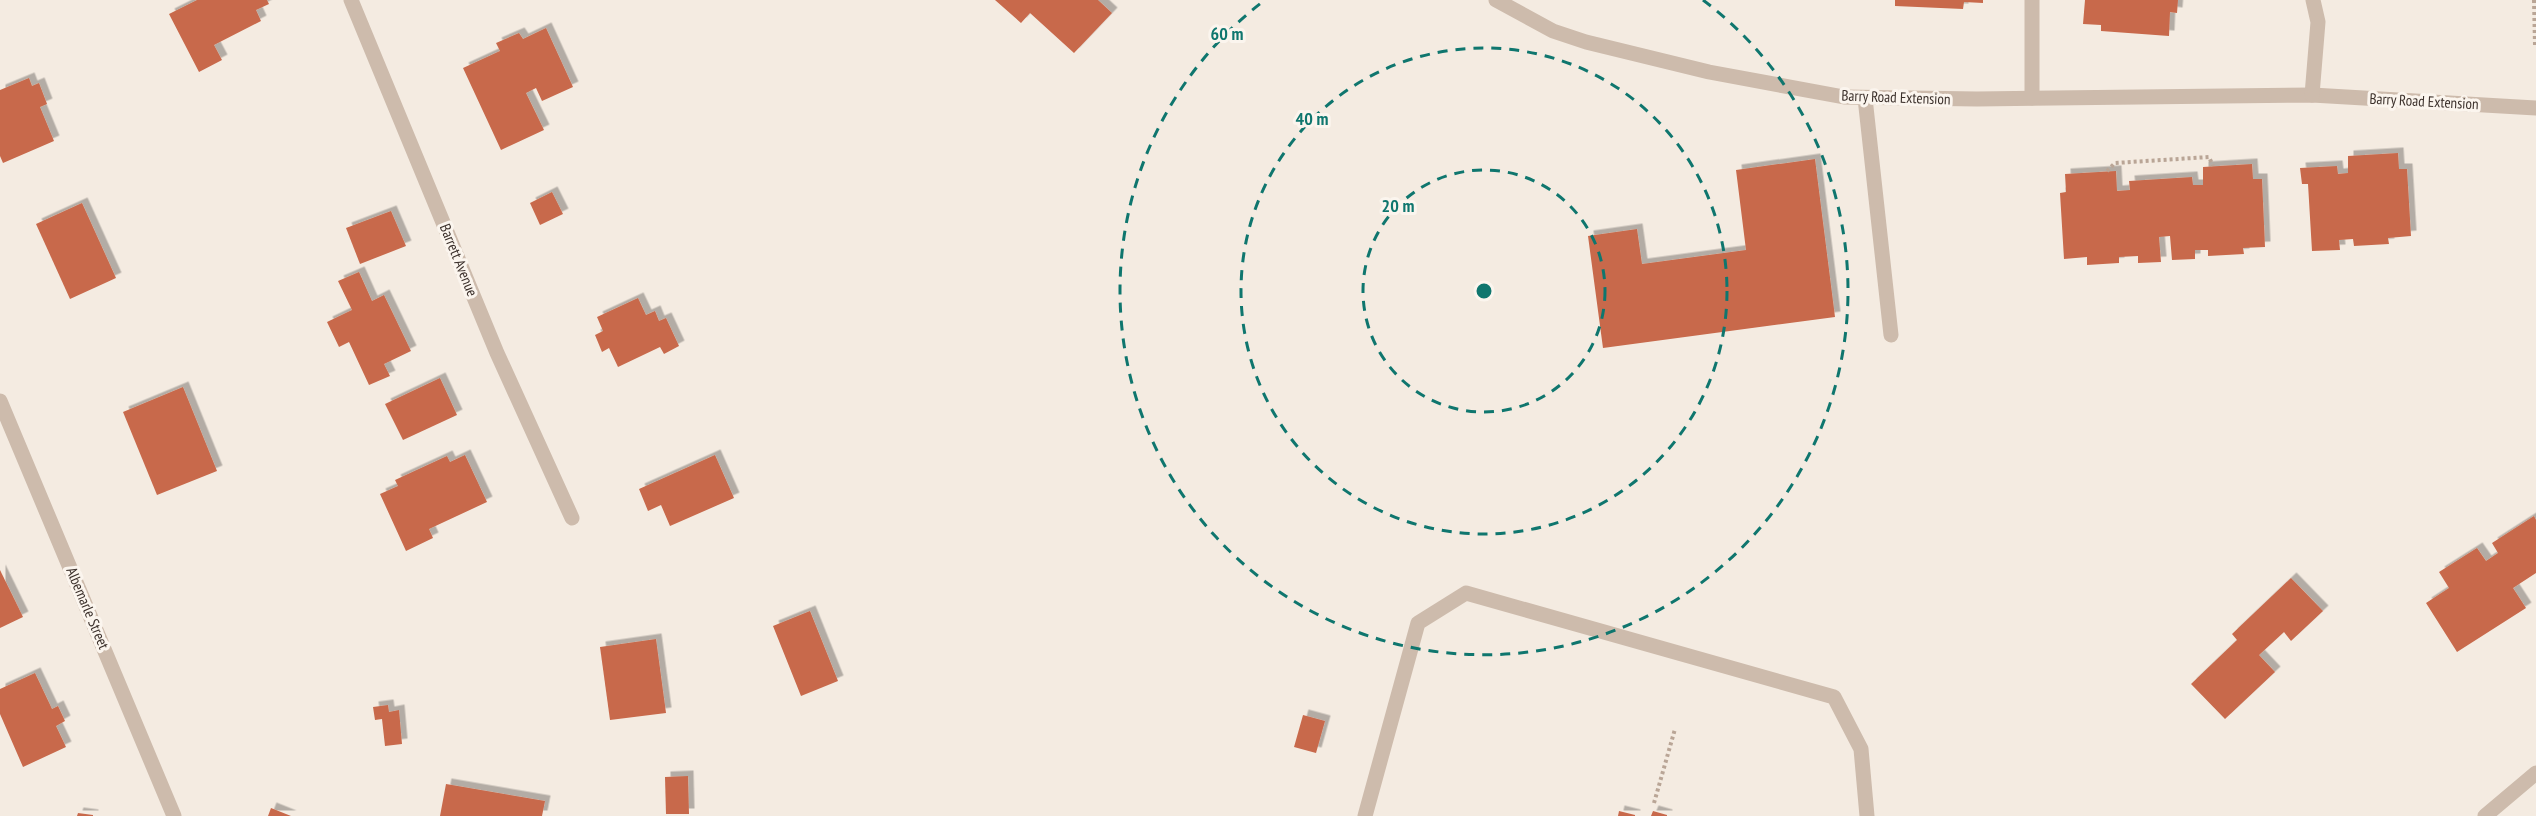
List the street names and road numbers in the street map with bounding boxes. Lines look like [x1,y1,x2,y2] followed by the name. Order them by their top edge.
[1841,86,1951,108] street label: Barry Road Extension
[2369,89,2479,113] street label: Barry Road Extension
[436,221,482,299] street label: Barrett Avenue
[62,564,114,652] street label: Albemarle Street

